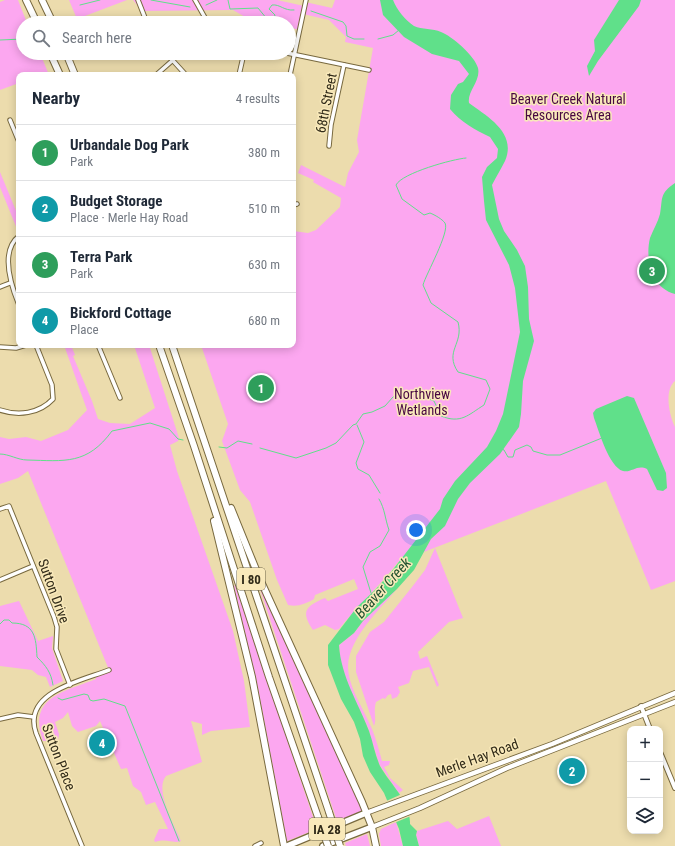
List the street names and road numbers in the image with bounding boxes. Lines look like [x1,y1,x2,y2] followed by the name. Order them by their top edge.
[312,72,340,134] street label: 68th Street
[35,557,73,626] street label: Sutton Drive
[237,568,265,590] road number: I 80
[39,722,79,793] street label: Sutton Place
[433,736,521,780] street label: Merle Hay Road
[309,818,345,840] road number: IA 28

